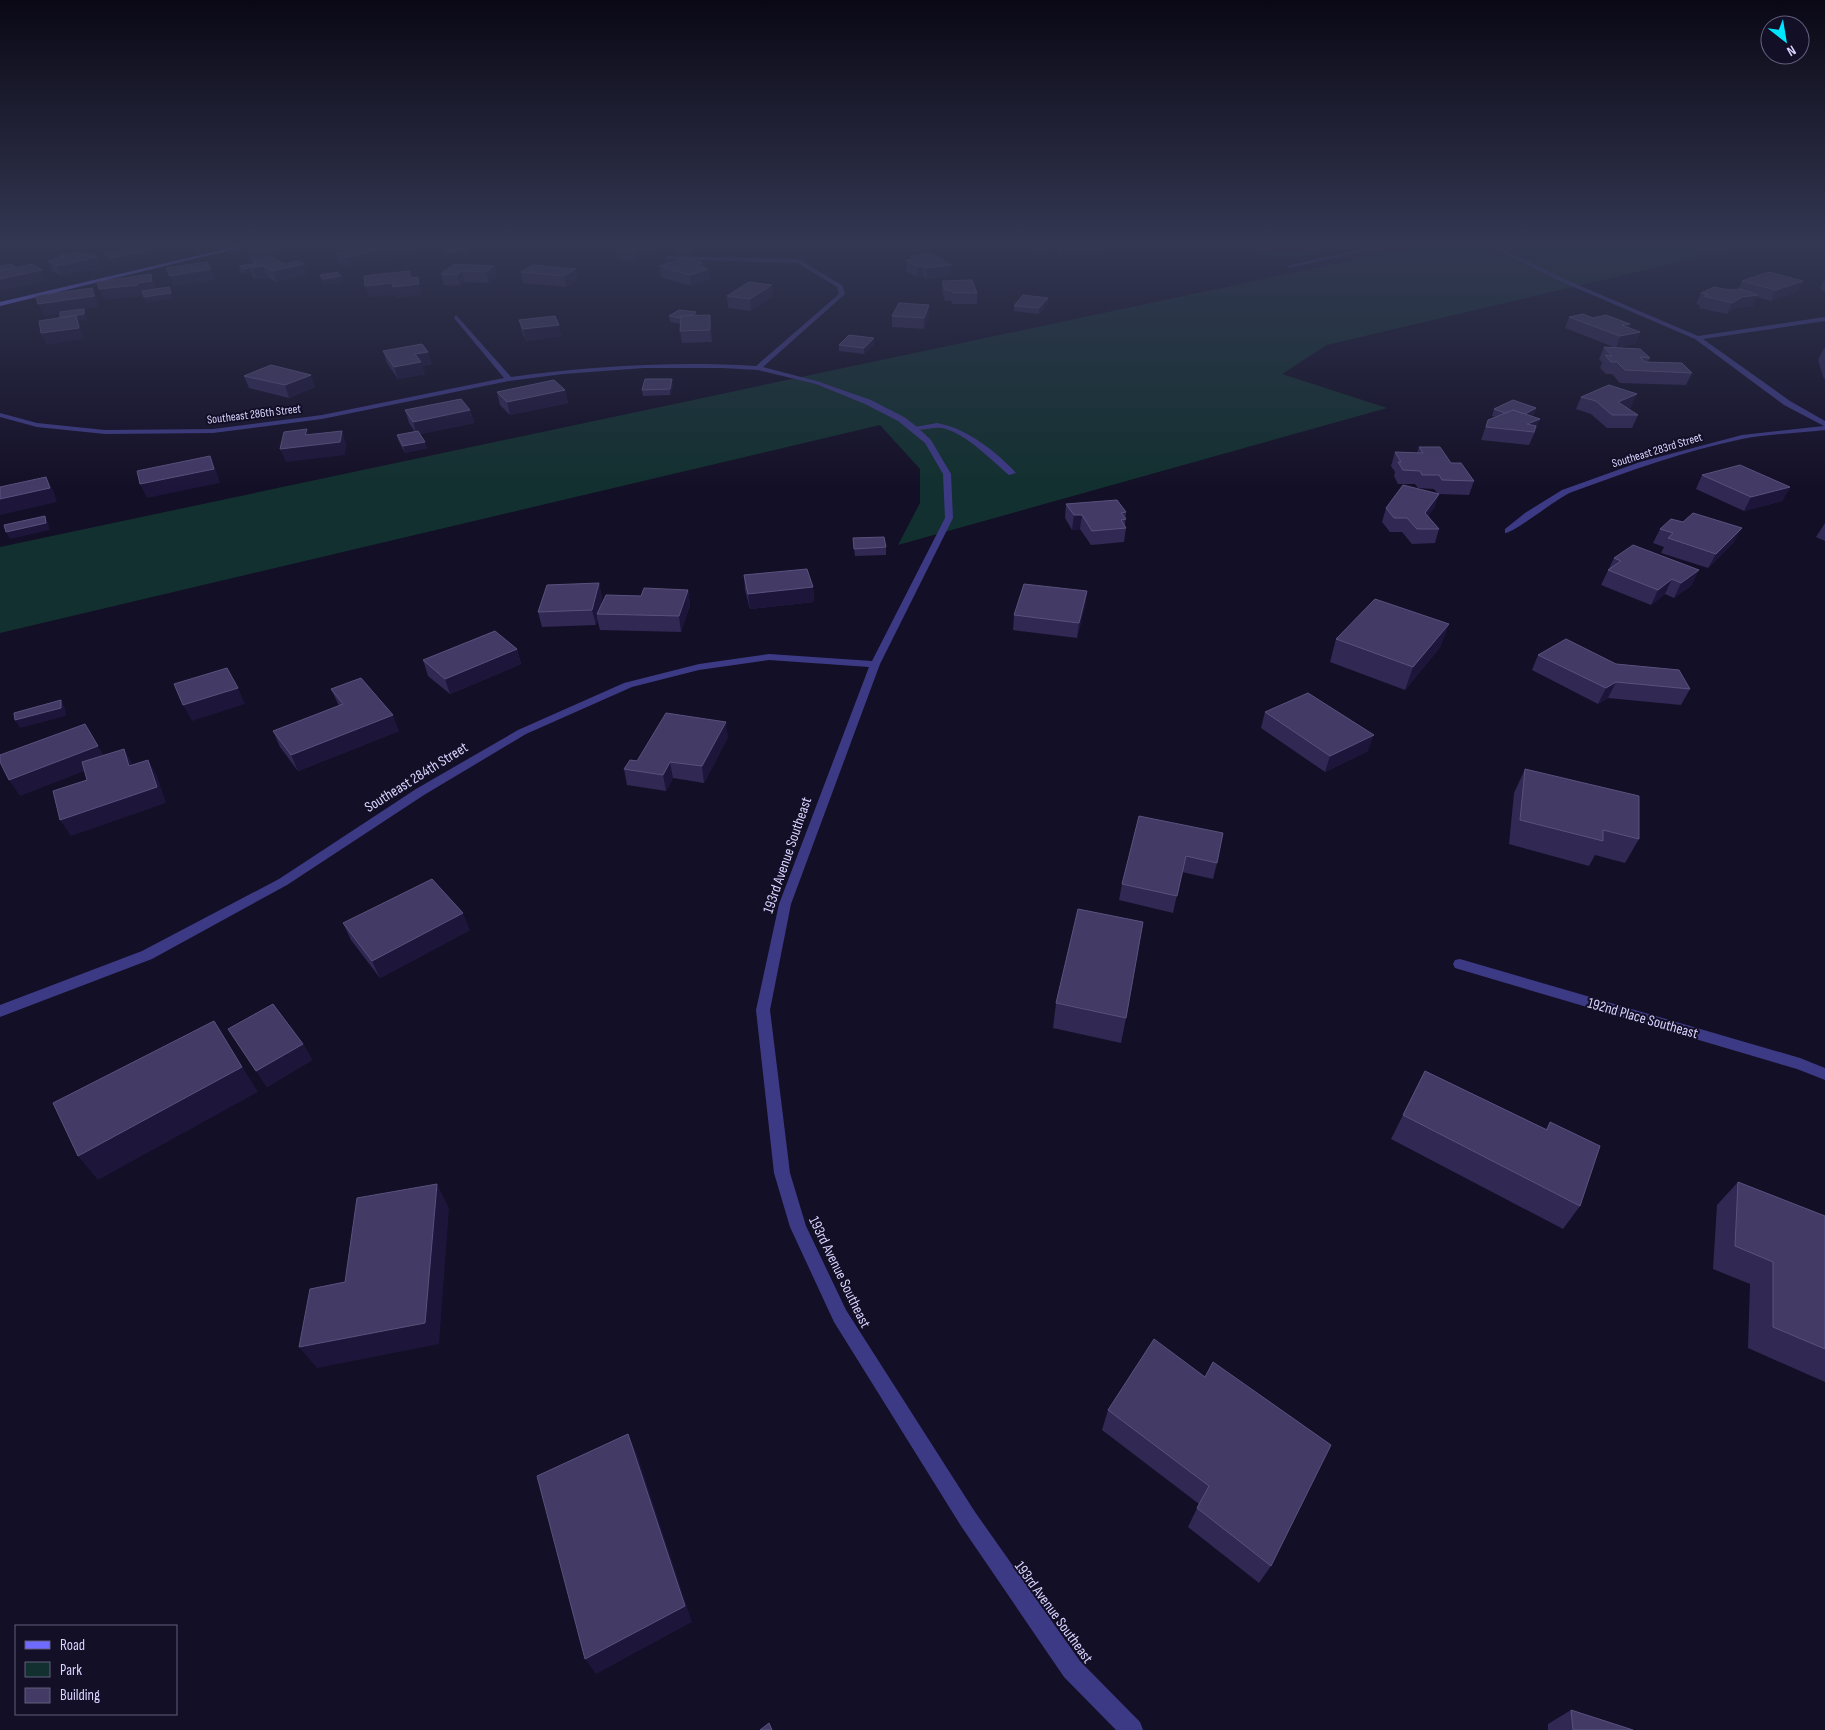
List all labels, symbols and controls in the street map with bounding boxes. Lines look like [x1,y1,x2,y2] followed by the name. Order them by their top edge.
[1760,15,1810,65] north arrow
[1784,42,1799,60] text: N
[206,401,302,428] street label: Southeast 286th Street
[1610,429,1705,471] street label: Southeast 283rd Street
[361,738,472,817] street label: Southeast 284th Street
[759,794,816,916] street label: 193rd Avenue Southeast
[1585,994,1701,1043] street label: 192nd Place Southeast
[804,1213,875,1331] street label: 193rd Avenue Southeast
[1010,1558,1097,1667] street label: 193rd Avenue Southeast
[15,1625,178,1715] legend
[60,1636,85,1655] text: Road
[60,1661,82,1680] text: Park
[60,1686,100,1705] text: Building

